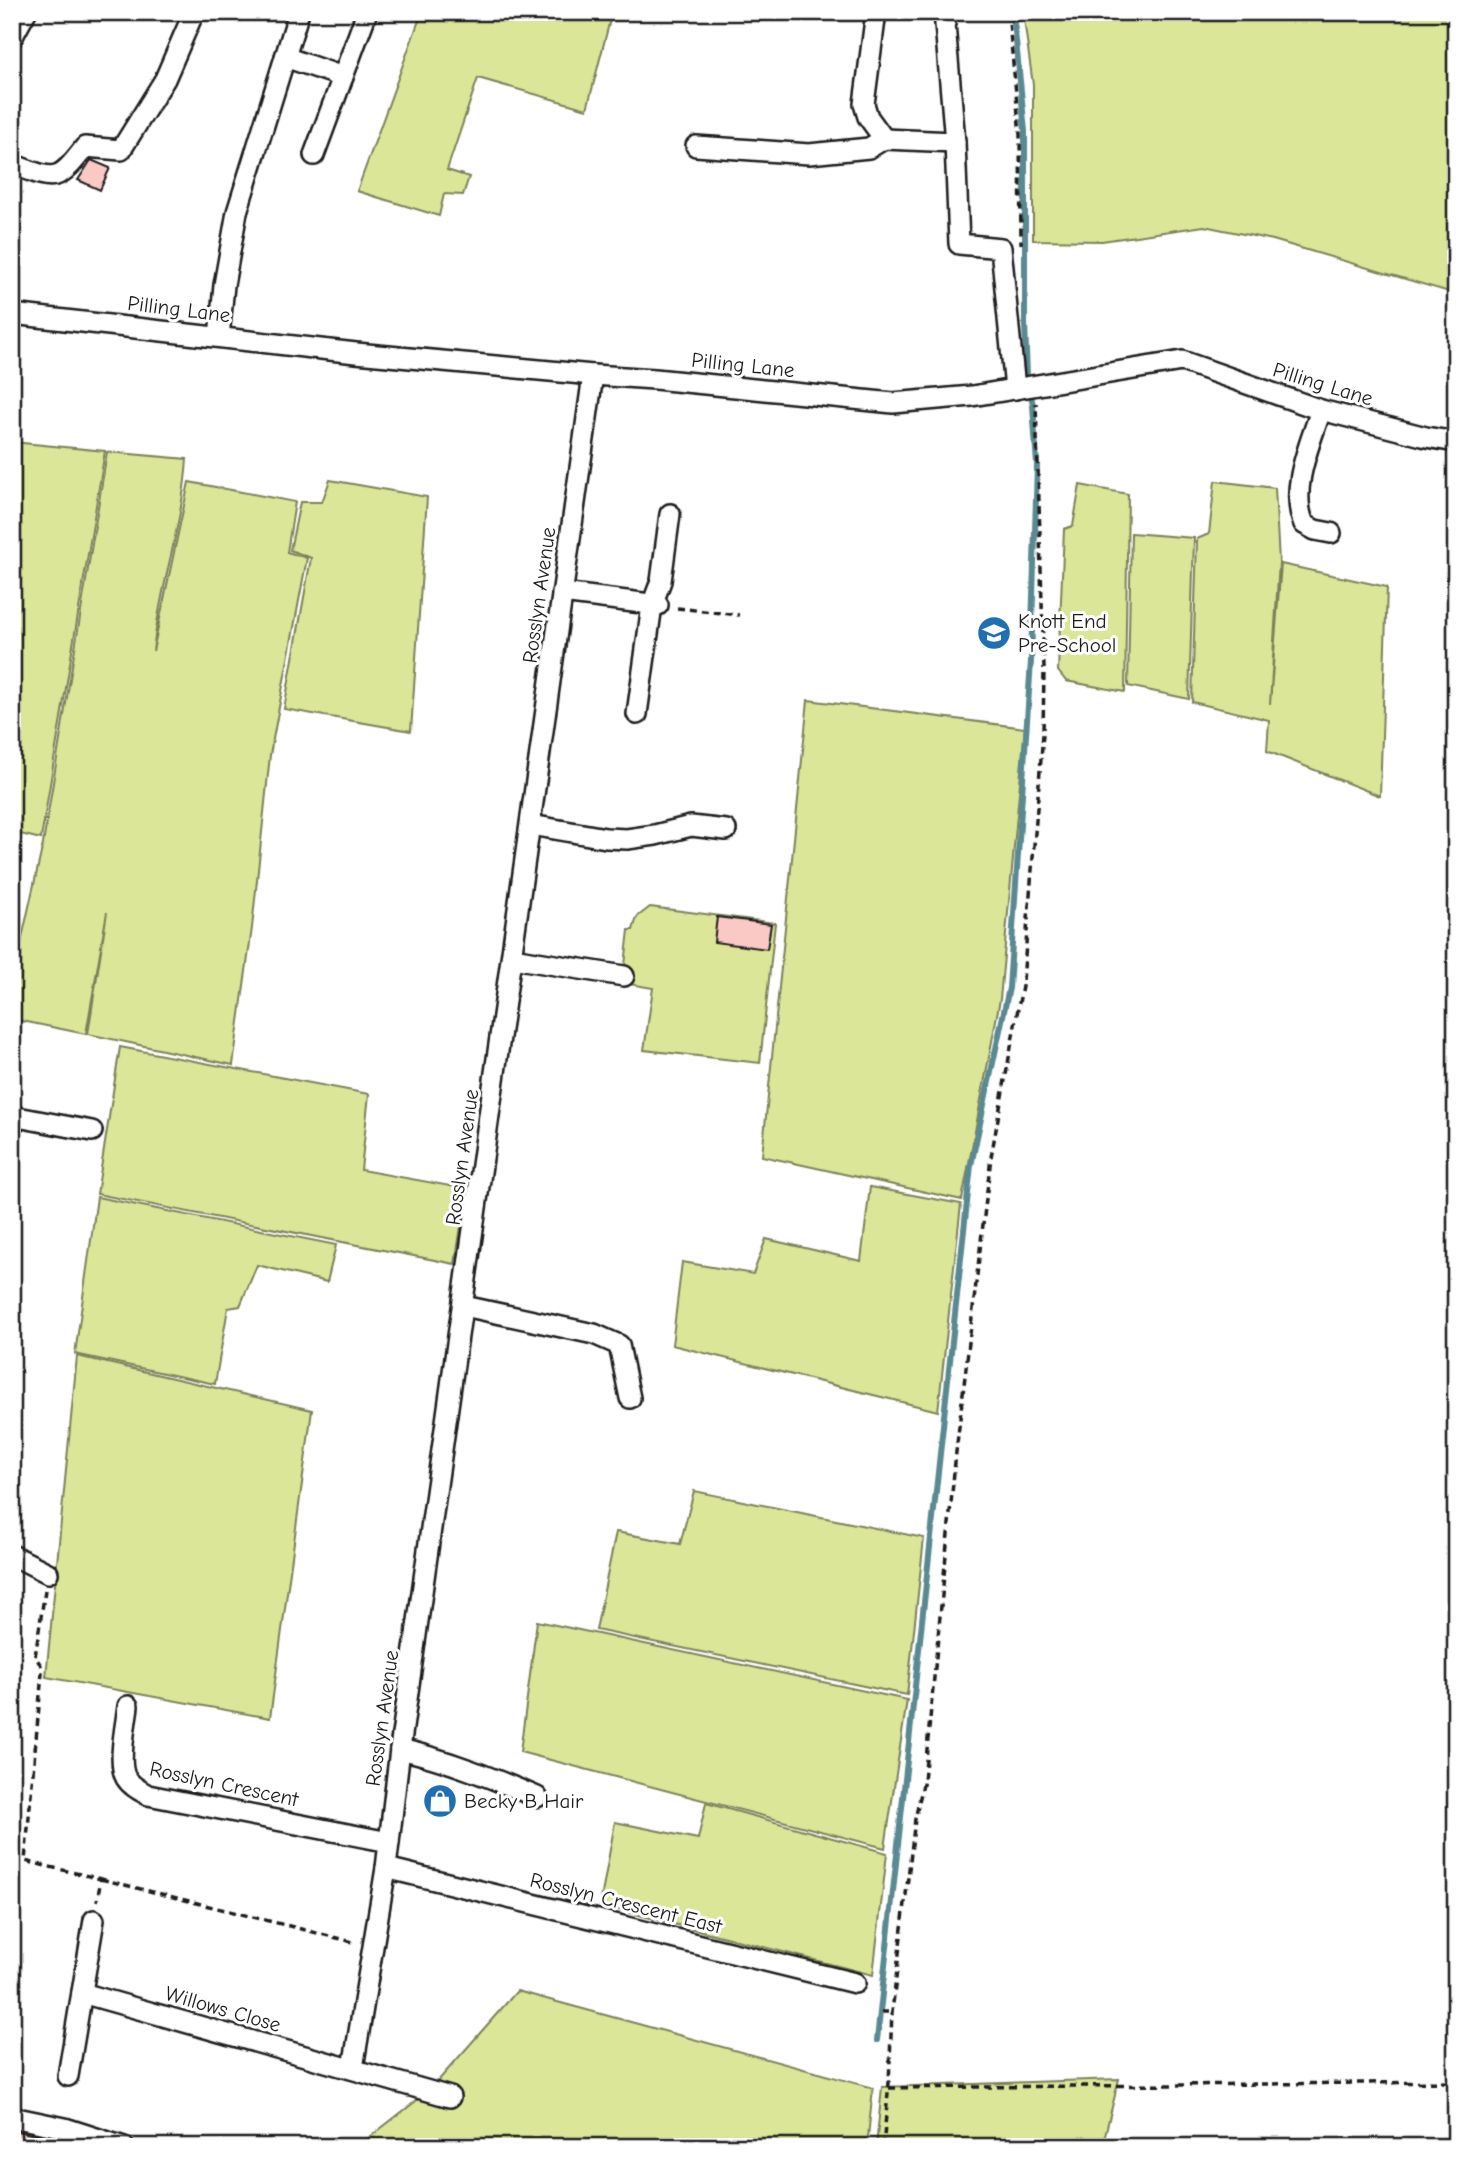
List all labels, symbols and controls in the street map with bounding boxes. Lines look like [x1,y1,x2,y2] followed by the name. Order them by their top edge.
[126,291,232,327] street label: Pilling Lane
[690,348,796,382] street label: Pilling Lane
[1270,357,1376,411] street label: Pilling Lane
[518,525,560,665] street label: Rosslyn Avenue
[1018,609,1116,657] place label: Knott End Pre-School
[975,614,1013,652] school or university icon: Knott End Pre-School
[441,1087,483,1227] street label: Rosslyn Avenue
[361,1648,403,1788] street label: Rosslyn Avenue
[147,1757,302,1812] street label: Rosslyn Crescent
[421,1782,459,1820] shop icon: Becky B Hair
[464,1789,584,1813] place label: Becky B Hair
[528,1868,725,1939] street label: Rosslyn Crescent East
[162,1981,284,2037] street label: Willows Close

